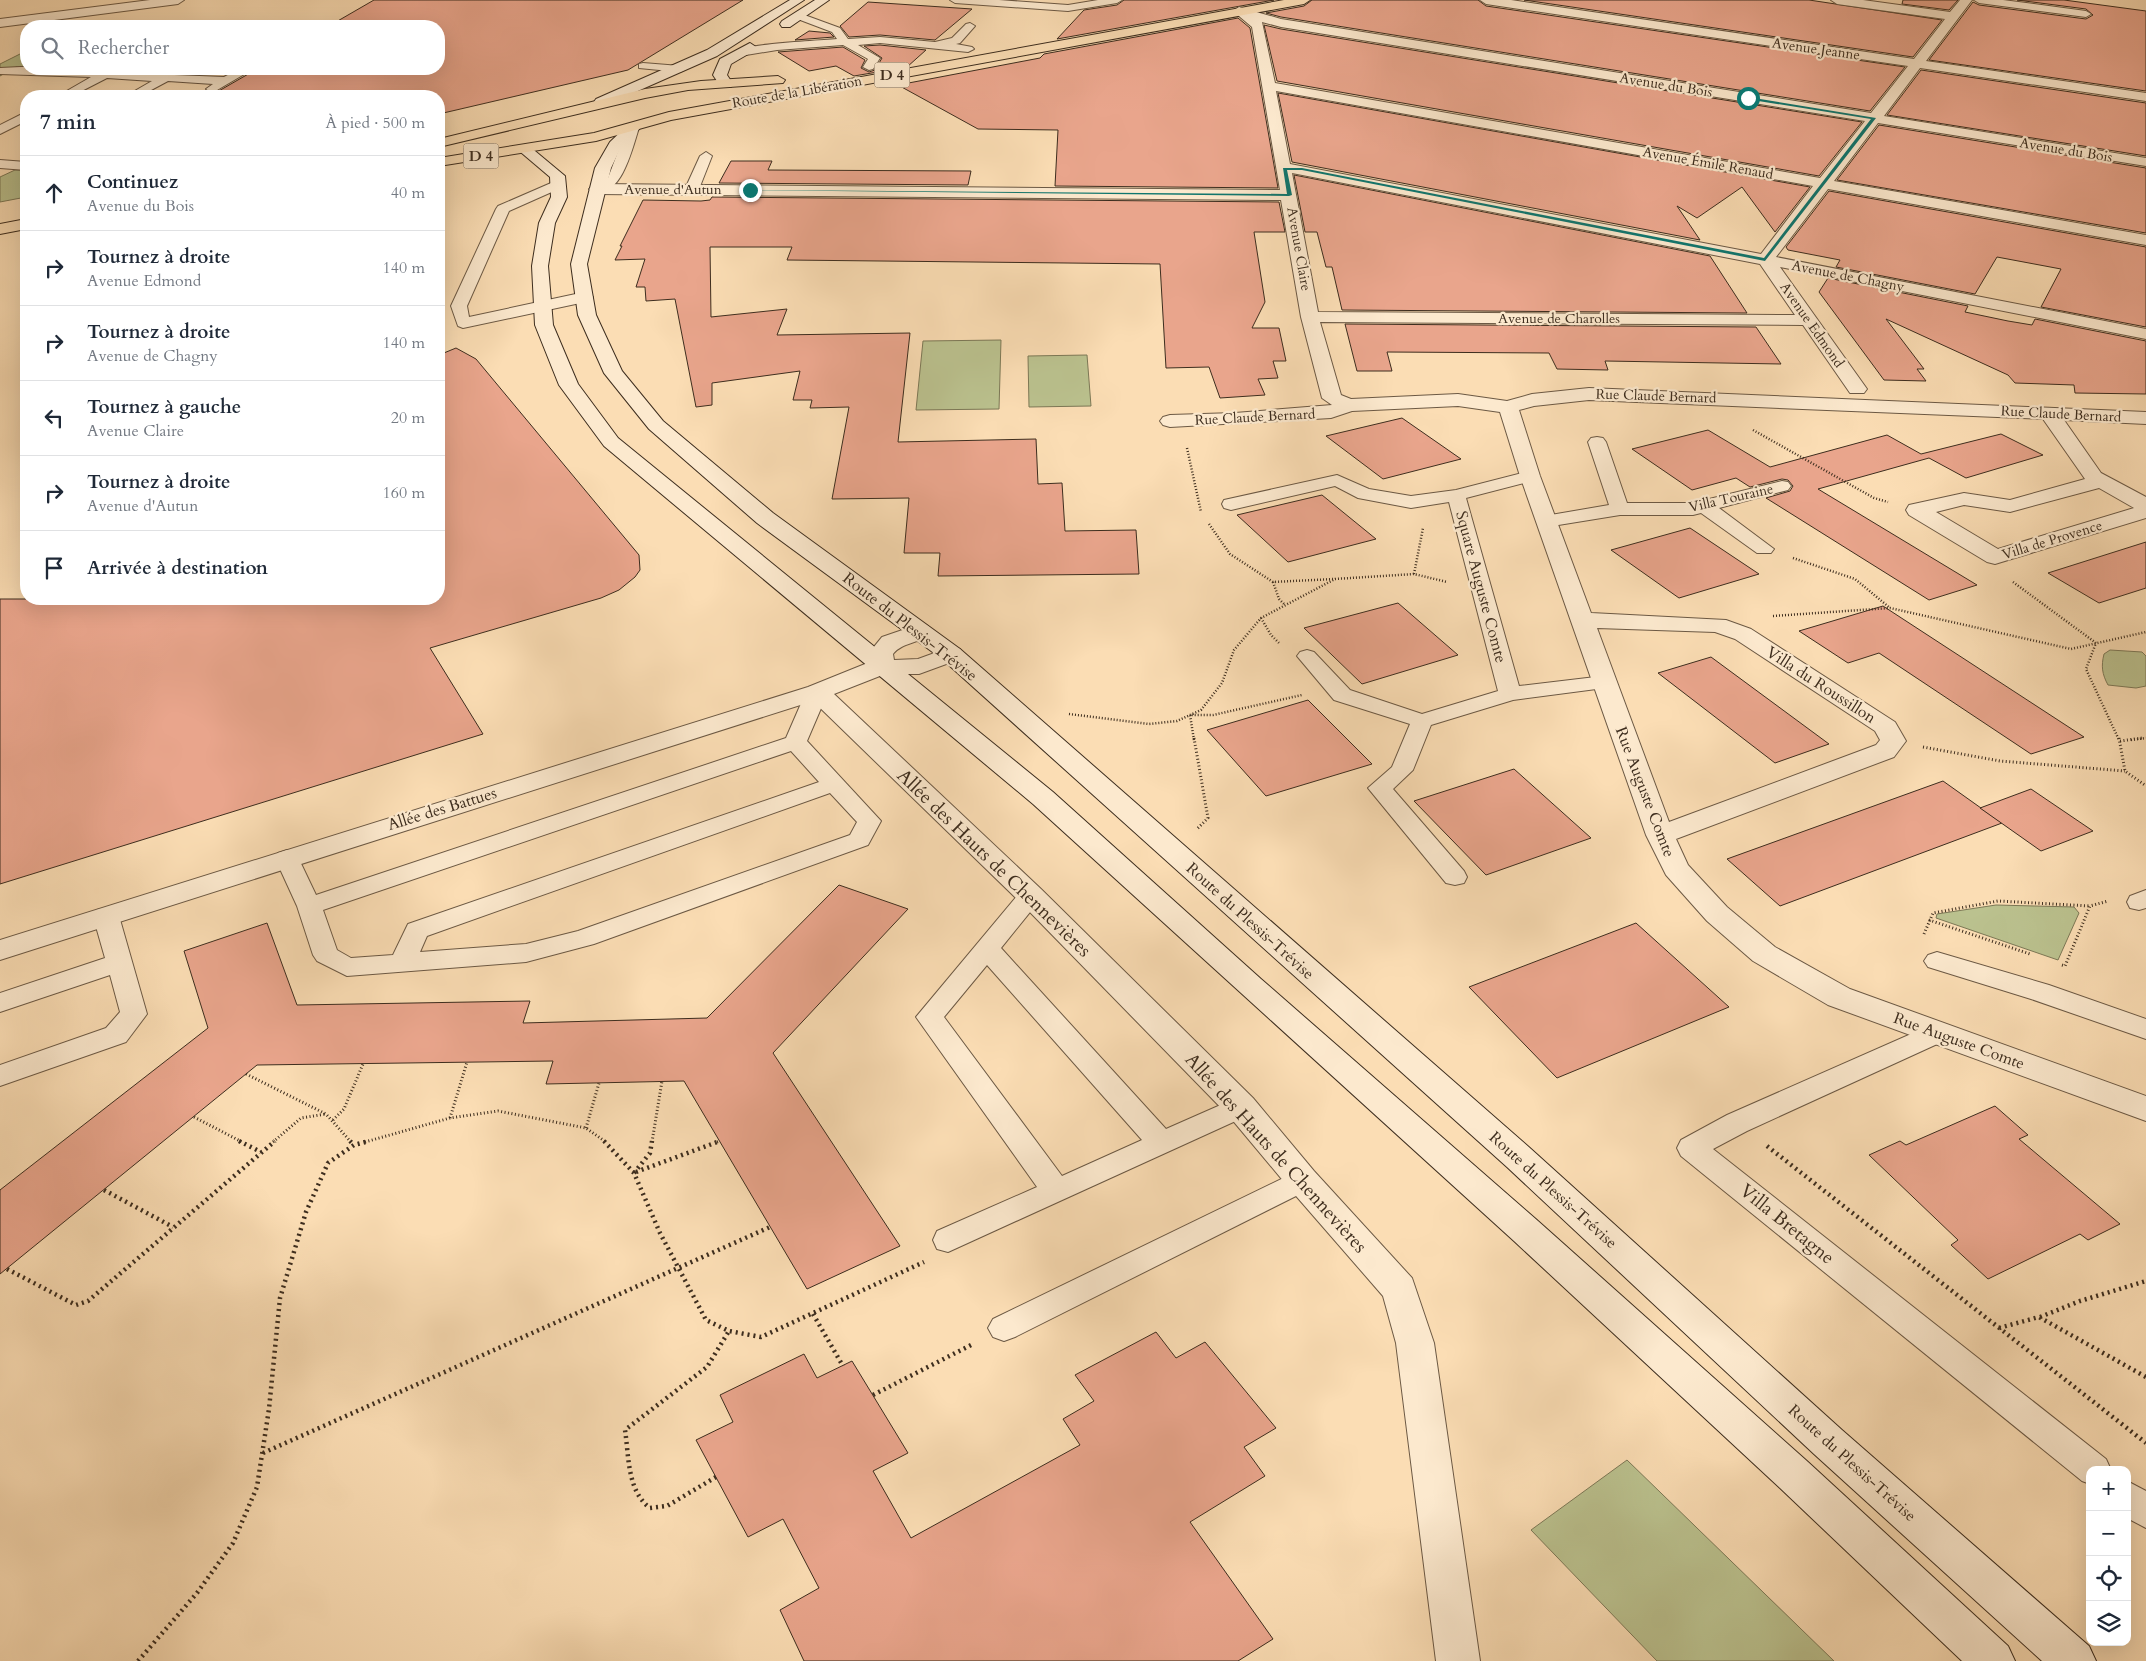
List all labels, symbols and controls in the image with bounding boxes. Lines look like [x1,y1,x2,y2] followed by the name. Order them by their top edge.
[20,20,445,75] search box
[1771,33,1861,65] street label: Avenue Jeanne
[38,34,66,62] icon: search
[78,35,169,61] text: Rechercher
[874,62,910,88] road number: D 4
[1618,68,1714,102] street label: Avenue du Bois
[730,71,864,113] street label: Route de la Libération
[1737,87,1760,110] route start
[40,108,96,137] text: 7 min
[325,112,425,134] text: À pied · 500 m
[2018,133,2114,167] street label: Avenue du Bois
[1641,142,1775,184] street label: Avenue Émile Renaud
[464,144,498,168] road number: D 4
[87,169,178,195] text: Continuez
[40,179,68,207] icon: ahead
[739,179,762,202] route end
[624,180,722,199] street label: Avenue d'Autun
[391,182,425,204] text: 40 m
[87,195,194,217] text: Avenue du Bois
[1282,206,1316,292] street label: Avenue Claire
[87,244,230,270] text: Tournez à droite
[40,254,68,282] icon: right
[1790,256,1907,296] street label: Avenue de Chagny
[383,257,425,279] text: 140 m
[87,270,201,292] text: Avenue Edmond
[1776,279,1849,372] street label: Avenue Edmond
[1498,309,1620,328] street label: Avenue de Charolles
[87,319,230,345] text: Tournez à droite
[40,329,68,357] icon: right
[383,332,425,354] text: 140 m
[87,345,218,367] text: Avenue de Chagny
[1595,384,1717,408] street label: Rue Claude Bernard
[87,394,241,420] text: Tournez à gauche
[2000,401,2122,427] street label: Rue Claude Bernard
[40,404,68,432] icon: left
[1194,404,1316,430] street label: Rue Claude Bernard
[391,407,425,429] text: 20 m
[87,420,184,442] text: Avenue Claire
[87,469,230,495] text: Tournez à droite
[40,479,68,507] icon: right
[1687,479,1775,517] street label: Villa Touraine
[383,482,425,504] text: 160 m
[87,495,198,517] text: Avenue d'Autun
[1450,509,1512,665] street label: Square Auguste Comte
[2000,516,2104,564] street label: Villa de Provence
[40,554,68,582] icon: arrive
[87,555,268,581] text: Arrivée à destination
[838,567,982,687] street label: Route du Plessis-Trévise
[1762,641,1880,729] street label: Villa du Roussillon
[1610,724,1680,860] street label: Rue Auguste Comte
[891,763,1097,963] street label: Allée des Hauts de Chennevières
[385,782,499,836] street label: Allée des Battues
[1181,858,1319,984] street label: Route du Plessis-Trévise
[1890,1007,2028,1075] street label: Rue Auguste Comte
[1179,1047,1373,1259] street label: Allée des Hauts de Chennevières
[1484,1127,1622,1253] street label: Route du Plessis-Trévise
[1734,1178,1840,1270] street label: Villa Bretagne
[1783,1400,1921,1526] street label: Route du Plessis-Trévise
[2086,1466,2131,1646] map controls
[2086,1466,2131,1511] button: +
[2086,1511,2131,1556] button: −
[2086,1556,2131,1601] button: locate
[2086,1601,2131,1646] button: layers

